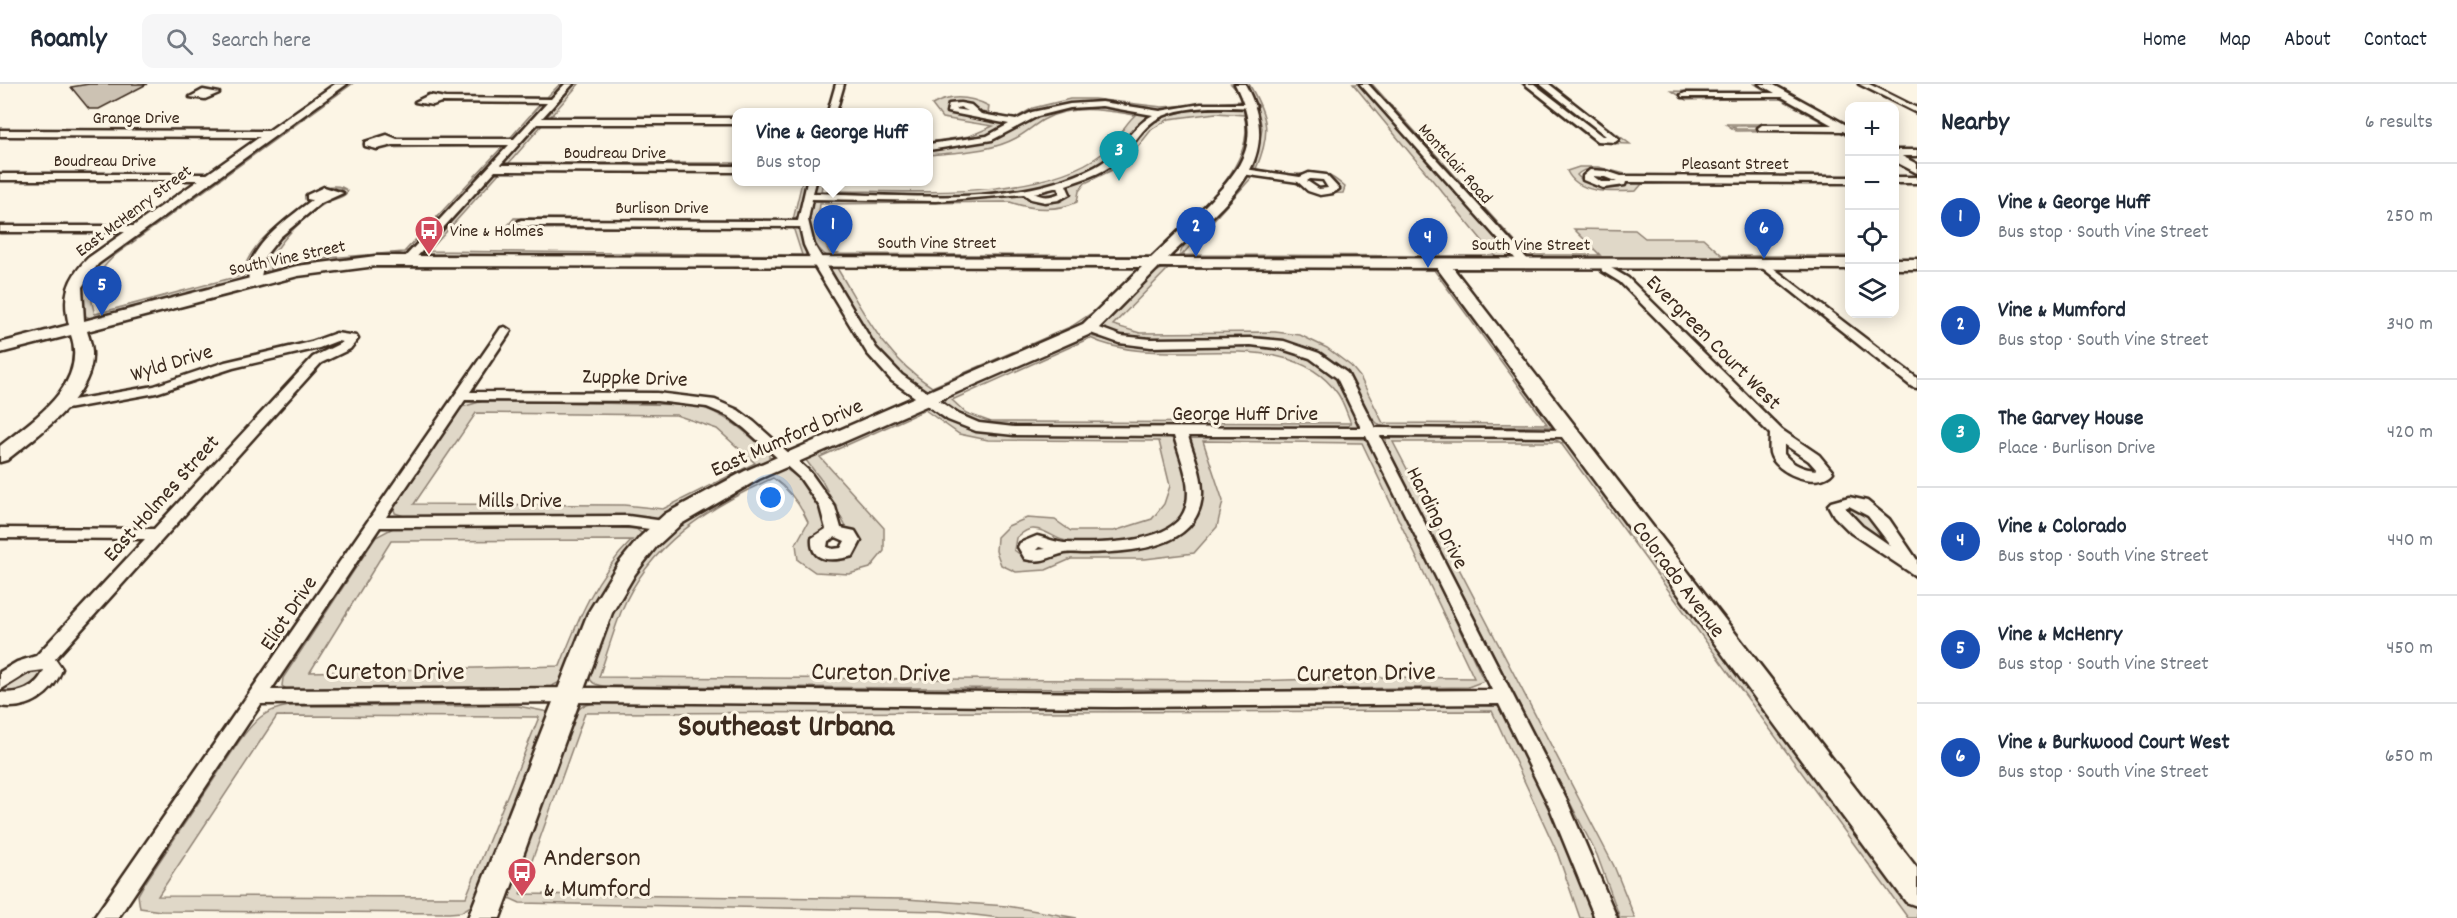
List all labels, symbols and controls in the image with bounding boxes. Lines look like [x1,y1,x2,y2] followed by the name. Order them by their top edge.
[142,14,562,68] search box
[30,21,106,61] text: Roamly
[163,25,196,58] icon: search
[211,26,311,57] text: Search here
[2142,26,2186,56] text: Home
[2219,26,2251,56] text: Map
[2284,26,2331,56] text: About
[2364,26,2427,56] text: Contact
[1845,102,1899,318] map controls
[1845,102,1899,156] button: +
[1941,105,2009,142] text: Nearby
[92,107,180,132] street label: Grange Drive
[732,108,933,186] popup
[2365,109,2433,137] text: 6 results
[756,118,909,149] text: Vine & George Huff
[1411,119,1497,211] street label: Montclair Road
[1100,132,1138,181] pin: 3
[564,142,666,167] street label: Boudreau Drive
[756,149,821,177] text: Bus stop
[54,150,156,175] street label: Boudreau Drive
[1681,153,1789,178] street label: Pleasant Street
[1845,156,1899,210] button: −
[71,160,198,264] street label: East McHenry Street
[1998,188,2151,219] text: Vine & George Huff
[615,197,709,222] street label: Burlison Drive
[1958,203,1963,231] text: 1
[2386,203,2433,231] text: 250 m
[814,206,852,255] pin: 1
[1176,208,1216,257] pin: 2
[1744,210,1784,259] pin: 6
[1845,210,1899,264] button: locate
[413,214,445,256] bus stop icon: Vine & Holmes
[1408,218,1448,268] pin: 4
[1998,219,2209,247] text: Bus stop · South Vine Street
[450,220,544,245] place label: Vine & Holmes
[878,232,997,257] street label: South Vine Street
[1472,234,1591,259] street label: South Vine Street
[227,235,349,284] street label: South Vine Street
[1845,264,1899,318] button: layers
[82,266,122,316] pin: 5
[1638,269,1787,418] street label: Evergreen Court West
[1998,296,2126,327] text: Vine & Mumford
[1956,311,1965,339] text: 2
[2387,311,2433,339] text: 340 m
[1998,327,2209,355] text: Bus stop · South Vine Street
[127,337,217,392] street label: Wyld Drive
[582,362,688,397] street label: Zuppke Drive
[706,392,868,487] street label: East Mumford Drive
[1172,400,1318,431] street label: George Huff Drive
[1998,404,2143,435] text: The Garvey House
[1956,419,1965,447] text: 3
[2387,419,2433,447] text: 420 m
[97,429,228,570] street label: East Holmes Street
[1998,435,2155,463] text: Place · Burlison Drive
[1397,462,1475,575] street label: Harding Drive
[756,483,785,512] your location
[478,487,562,518] street label: Mills Drive
[1998,512,2126,543] text: Vine & Colorado
[1623,515,1732,645] street label: Colorado Avenue
[1956,527,1965,555] text: 4
[2387,527,2433,555] text: 440 m
[1998,543,2209,571] text: Bus stop · South Vine Street
[253,570,326,658] street label: Eliot Drive
[1998,620,2122,651] text: Vine & McHenry
[1956,635,1965,663] text: 5
[2386,635,2433,663] text: 450 m
[1998,651,2209,679] text: Bus stop · South Vine Street
[325,654,465,693] street label: Cureton Drive
[811,654,951,695] street label: Cureton Drive
[1296,654,1436,695] street label: Cureton Drive
[678,706,895,752] district label: Southeast Urbana
[1998,728,2230,759] text: Vine & Burkwood Court West
[1956,743,1965,771] text: 6
[2385,743,2433,771] text: 650 m
[1998,759,2209,787] text: Bus stop · South Vine Street
[543,840,651,910] place label: Anderson & Mumford
[506,856,538,898] bus stop icon: Anderson & Mumford

